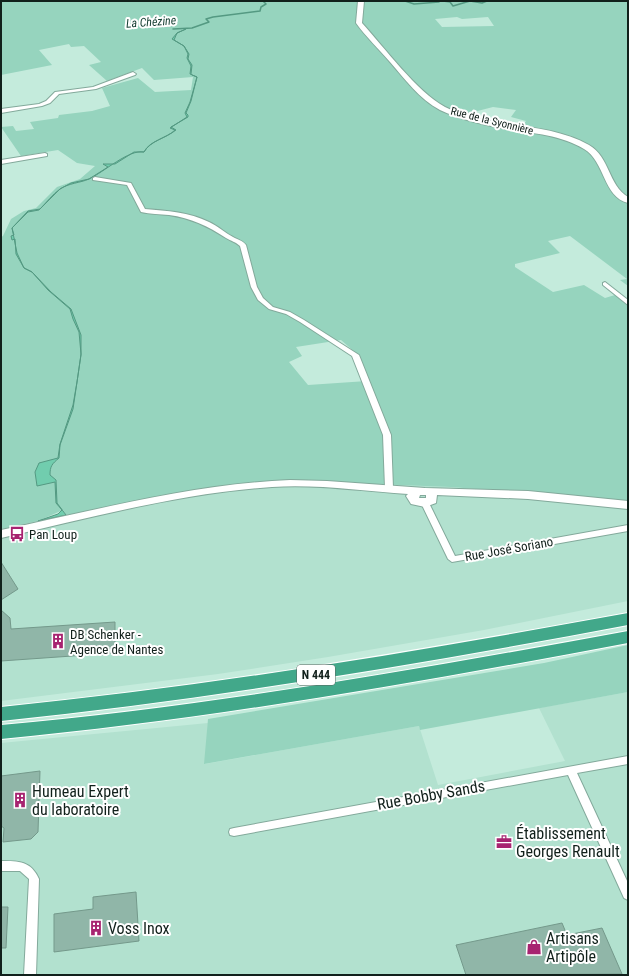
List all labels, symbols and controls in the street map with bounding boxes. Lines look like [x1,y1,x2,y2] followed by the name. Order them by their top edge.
[125,13,177,31] water label: La Chézine
[449,104,535,138] street label: Rue de la Syonnière
[8,525,26,543] bus stop icon: Pan Loup
[29,527,77,542] place label: Pan Loup
[464,534,554,564] street label: Rue José Soriano
[70,627,163,657] place label: DB Schenker - Agence de Nantes
[49,632,67,650] building icon: DB Schenker - Agence de Nantes
[297,665,335,685] road number: N 444
[376,776,486,814] street label: Rue Bobby Sands
[32,782,129,819] place label: Humeau Expert du laboratoire
[11,791,29,809] building icon: Humeau Expert du laboratoire
[516,824,620,861] place label: Établissement Georges Renault
[495,833,513,851] office icon: Établissement Georges Renault
[87,919,105,937] building icon: Voss Inox
[108,919,170,938] place label: Voss Inox
[546,929,599,966] place label: Artisans Artipôle
[525,938,543,956] shop icon: Artisans Artipôle

